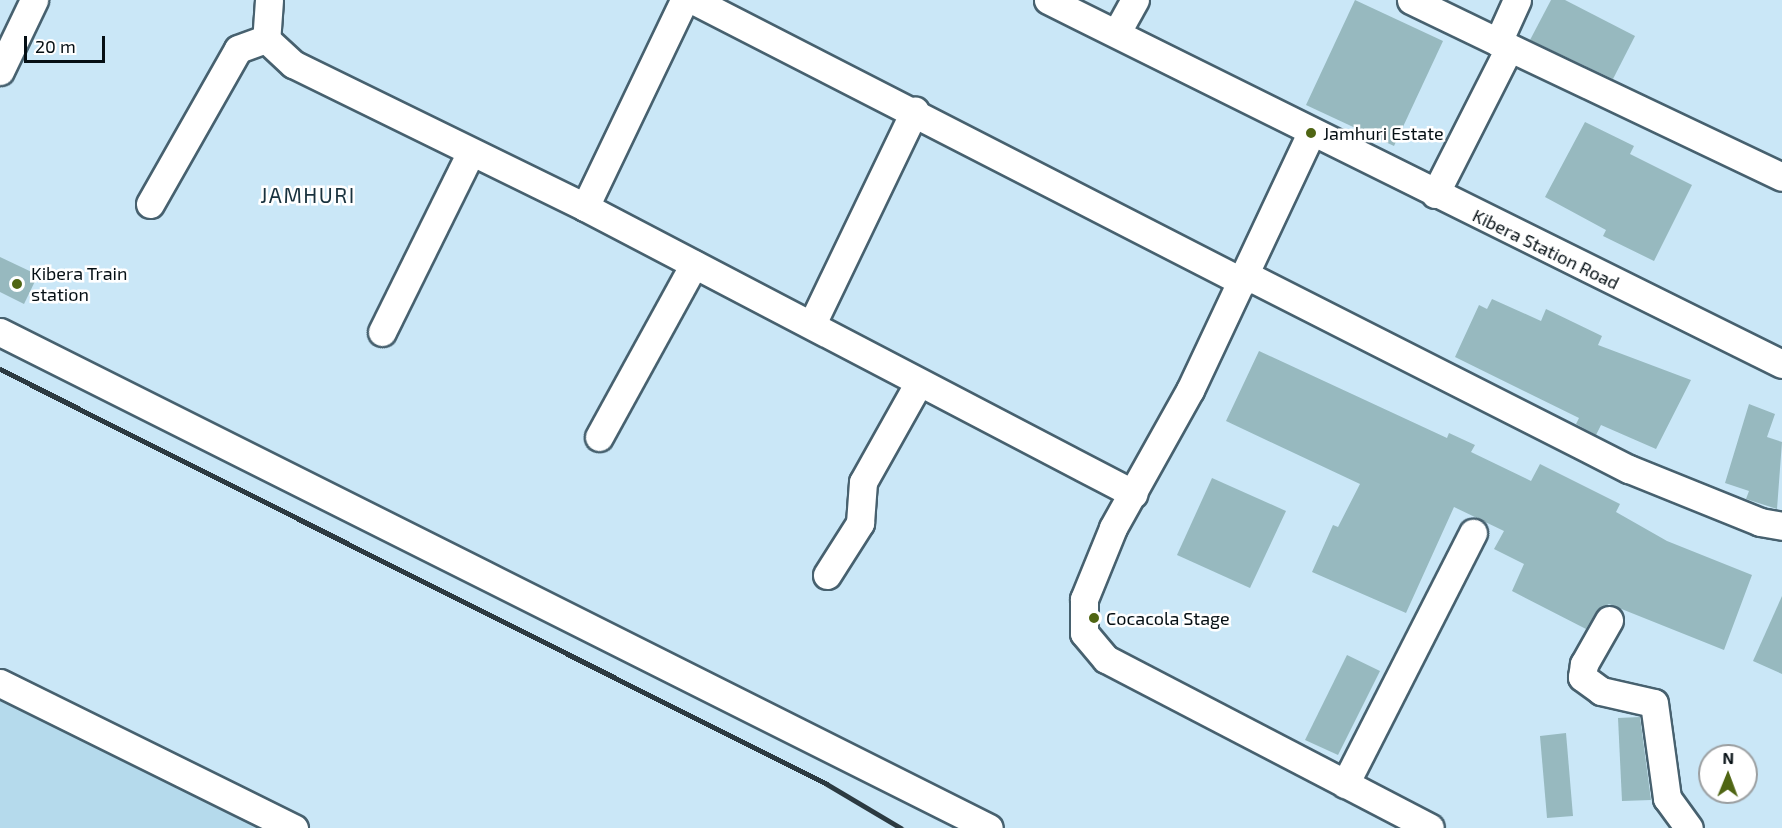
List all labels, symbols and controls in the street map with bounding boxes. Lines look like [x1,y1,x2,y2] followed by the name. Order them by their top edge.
[27,24,108,62] scale bar
[35,35,76,57] text: 20 m
[1323,122,1444,144] place label: Jamhuri Estate
[1304,126,1318,140] marker: Jamhuri Estate
[260,182,356,208] district label: JAMHURI
[1469,204,1623,294] street label: Kibera Station Road
[31,263,128,306] place label: Kibera Train station
[8,275,26,293] marker: Kibera Train station
[1106,607,1230,629] place label: Cocacola Stage
[1087,611,1101,625] marker: Cocacola Stage
[1698,744,1758,804] north arrow
[1722,748,1734,767] text: N

